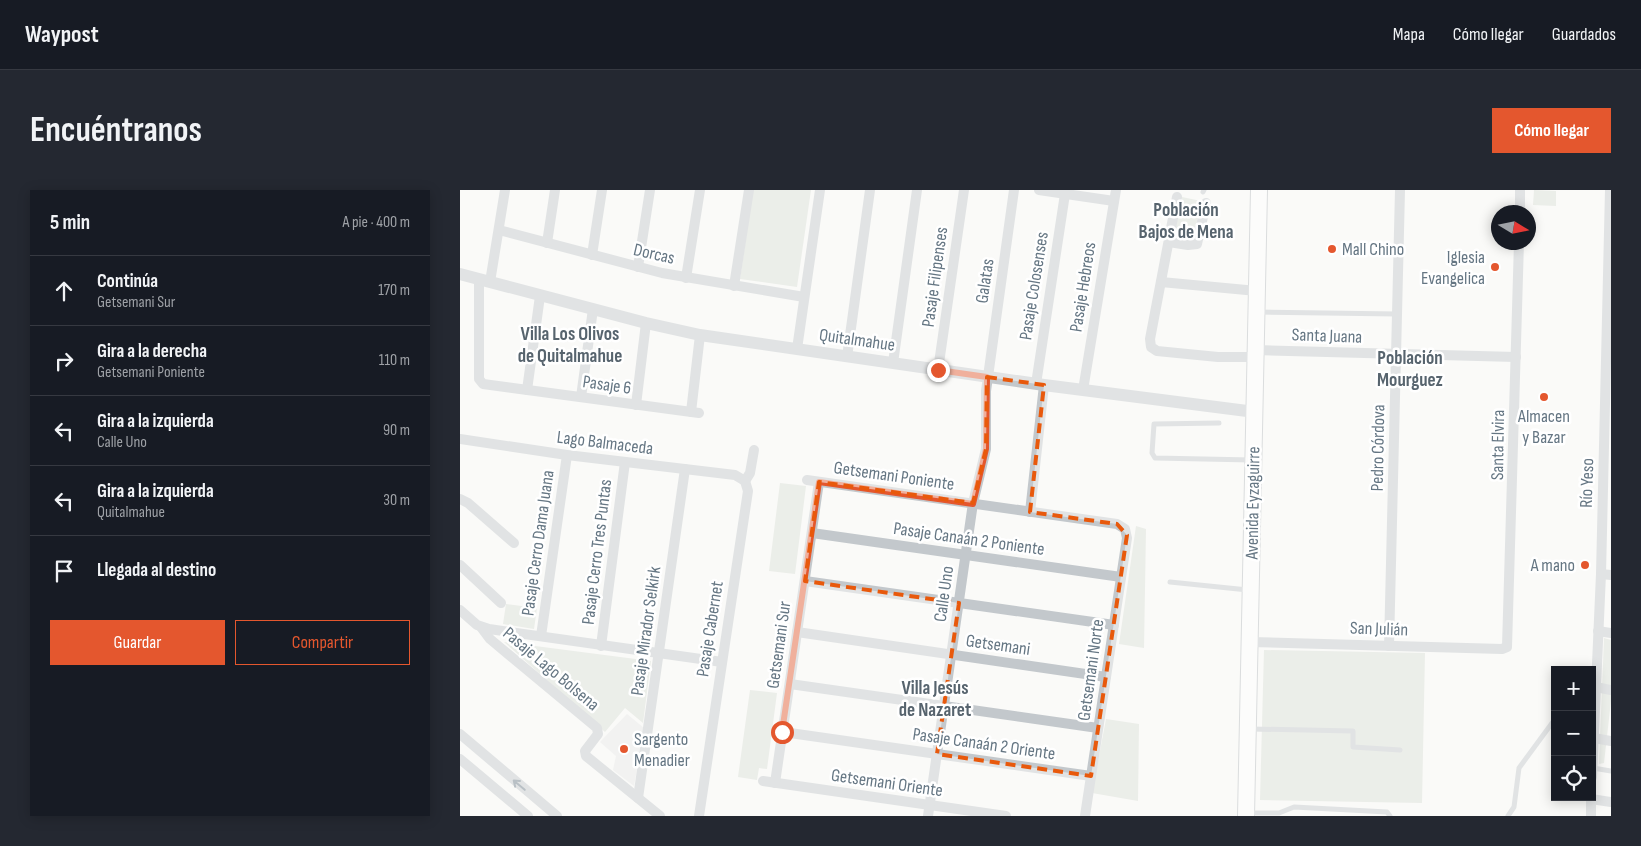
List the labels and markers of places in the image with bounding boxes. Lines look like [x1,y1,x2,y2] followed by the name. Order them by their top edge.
[1342,239,1404,260] place label: Mall Chino
[1326,243,1338,255] marker: Mall Chino
[1421,247,1485,289] place label: Iglesia Evangelica
[1489,261,1501,273] marker: Iglesia Evangelica
[1538,391,1550,403] marker: Almacen y Bazar
[1517,406,1570,448] place label: Almacen y Bazar
[1530,555,1575,576] place label: A mano
[1579,559,1591,571] marker: A mano
[634,729,690,771] place label: Sargento Menadier
[618,743,630,755] marker: Sargento Menadier

